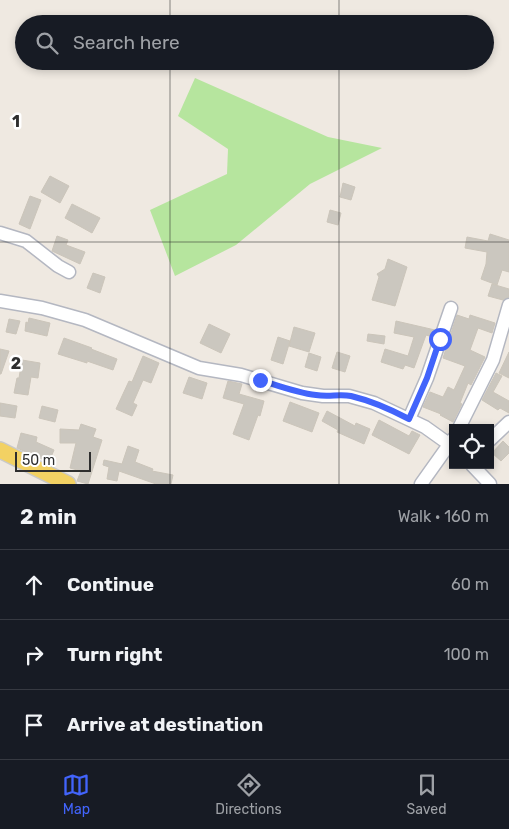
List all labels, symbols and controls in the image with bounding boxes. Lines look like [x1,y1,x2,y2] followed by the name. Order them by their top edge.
[15,15,494,70] search box
[33,29,61,57] icon: search
[73,31,180,54] text: Search here
[12,112,20,131] text: 1
[429,328,452,351] route start
[11,354,21,373] text: 2
[249,369,272,392] route end
[449,424,494,469] map controls
[449,424,494,469] button: locate
[15,449,91,472] scale bar
[22,452,55,469] text: 50 m
[20,504,77,529] text: 2 min
[398,507,489,526] text: Walk · 160 m
[20,571,48,599] icon: ahead
[67,573,154,596] text: Continue
[451,575,489,594] text: 60 m
[20,641,48,669] icon: right
[67,643,162,666] text: Turn right
[444,645,489,664] text: 100 m
[20,711,48,739] icon: arrive
[67,713,263,736] text: Arrive at destination
[62,771,90,818] tab: Map
[215,771,282,818] tab: Directions
[407,771,447,818] tab: Saved

